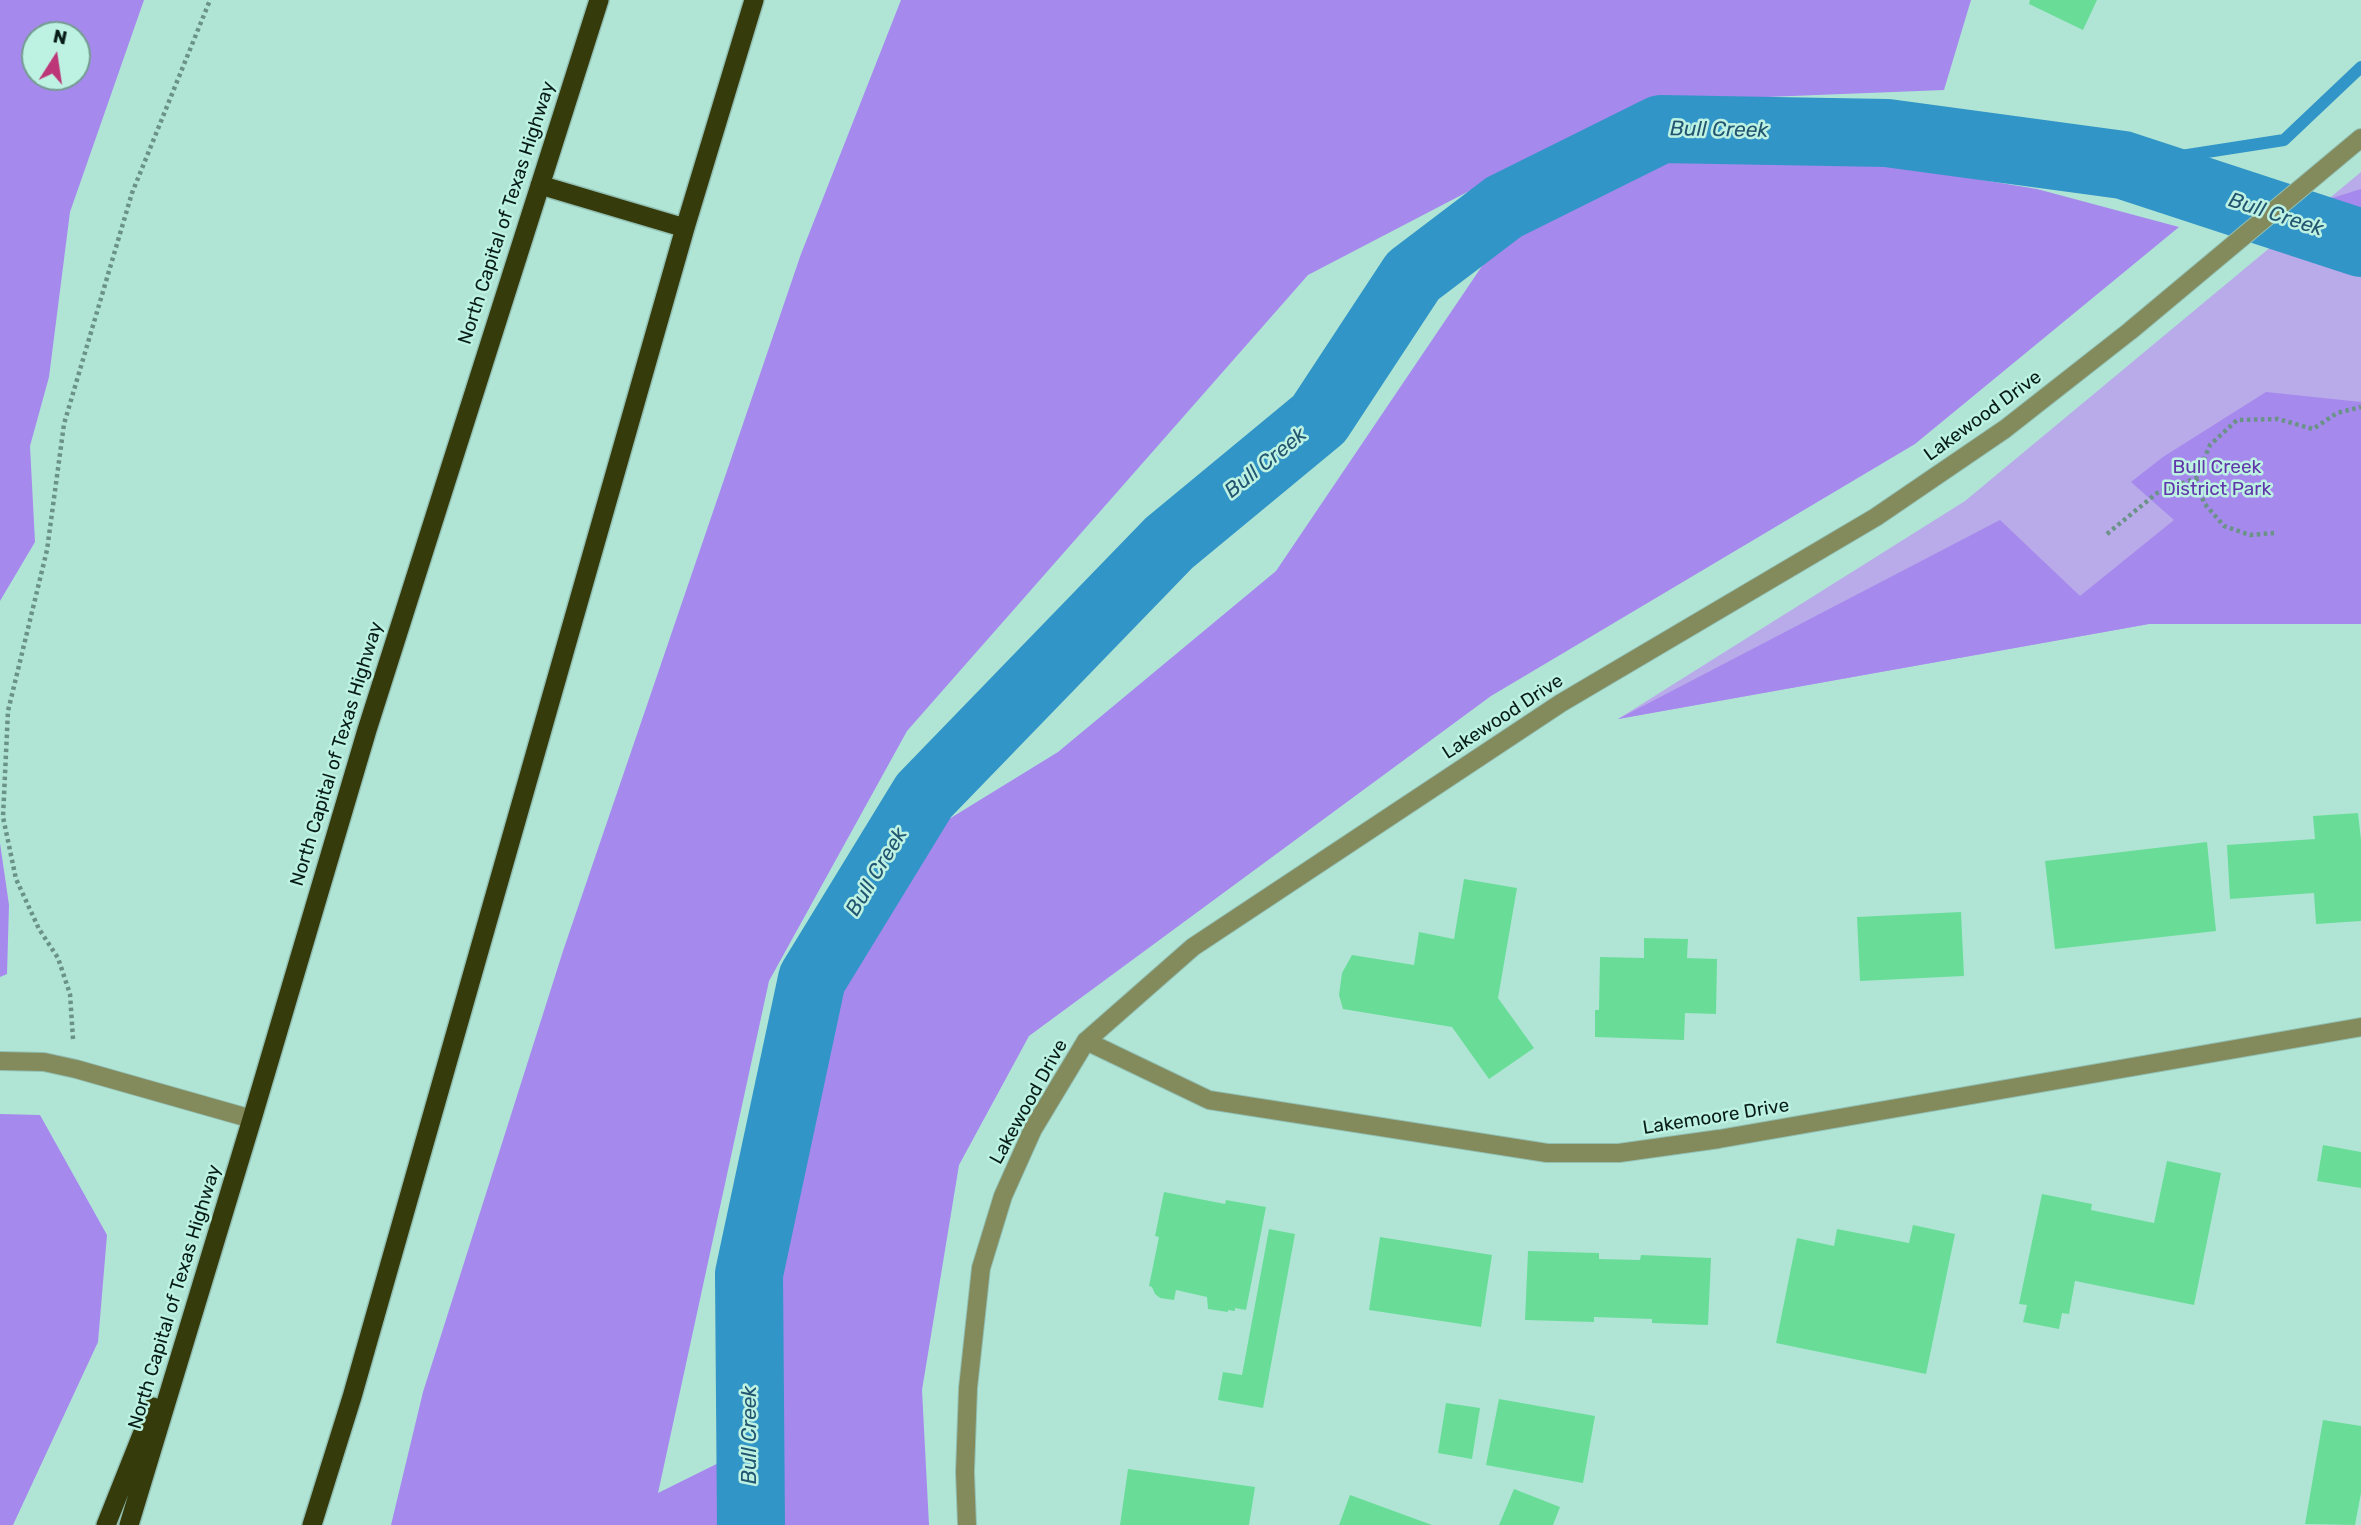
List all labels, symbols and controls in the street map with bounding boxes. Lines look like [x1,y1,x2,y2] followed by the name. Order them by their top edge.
[21,21,91,91] north arrow
[51,24,69,50] text: N
[454,79,560,347] street label: North Capital of Texas Highway
[1670,117,1768,143] water label: Bull Creek
[2225,188,2327,242] water label: Bull Creek
[1920,366,2046,466] street label: Lakewood Drive
[1220,422,1312,504] water label: Bull Creek
[2163,457,2271,501] park label: Bull Creek District Park
[286,619,388,889] street label: North Capital of Texas Highway
[1438,669,1568,765] street label: Lakewood Drive
[841,823,913,921] water label: Bull Creek
[985,1036,1073,1168] street label: Lakewood Drive
[1641,1094,1791,1140] street label: Lakemoore Drive
[124,1162,226,1432] street label: North Capital of Texas Highway
[737,1386,763,1484] water label: Bull Creek

